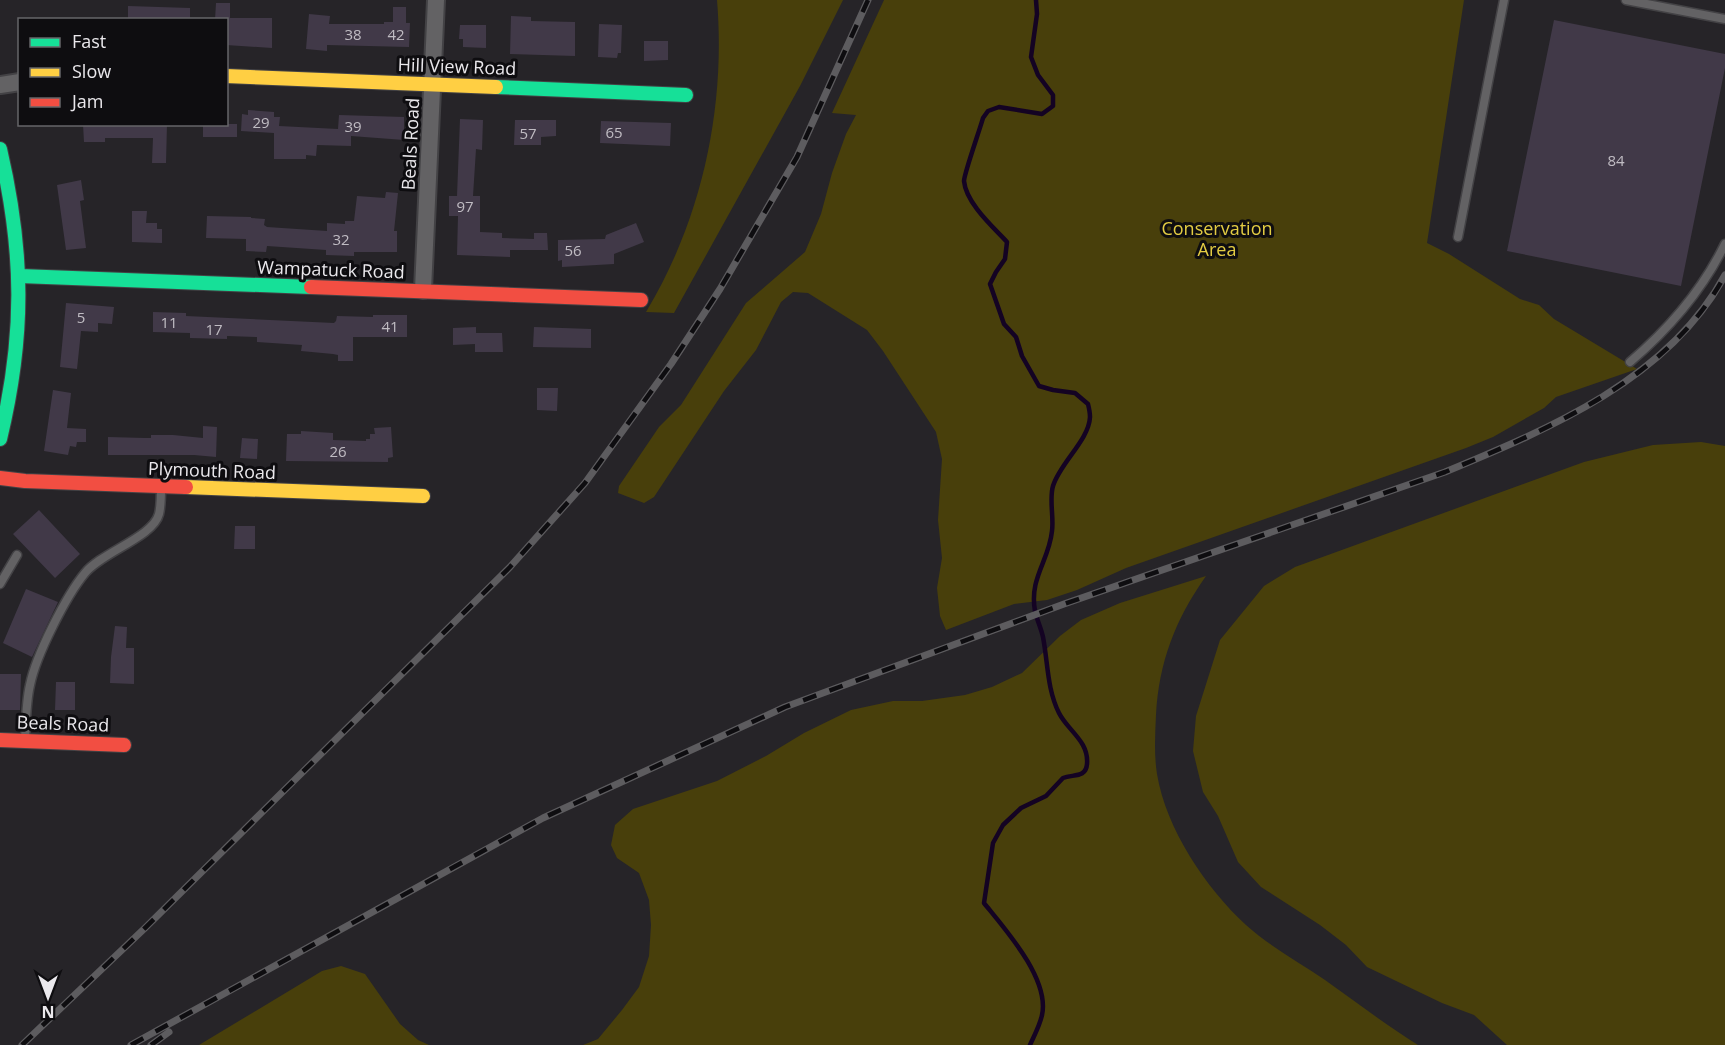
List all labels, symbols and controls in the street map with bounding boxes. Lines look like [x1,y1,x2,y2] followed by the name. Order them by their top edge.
[18,18,228,126] legend
[344,24,362,44] house number: 38
[387,24,405,44] house number: 42
[72,29,106,53] text: Fast
[397,52,517,80] street label: Hill View Road
[72,59,111,83] text: Slow
[70,89,104,113] text: Jam
[396,97,424,191] street label: Beals Road
[252,112,270,132] house number: 29
[344,116,362,136] house number: 39
[605,122,623,142] house number: 65
[519,123,537,143] house number: 57
[1607,150,1625,170] house number: 84
[456,196,474,216] house number: 97
[1161,216,1273,261] park label: Conservation Area
[332,229,350,249] house number: 32
[564,240,582,260] house number: 56
[257,254,405,284] street label: Wampatuck Road
[77,307,85,327] house number: 5
[160,312,178,332] house number: 11
[381,316,399,336] house number: 41
[205,319,223,339] house number: 17
[329,441,347,461] house number: 26
[148,456,276,484] street label: Plymouth Road
[16,709,110,737] street label: Beals Road
[18,967,78,1027] north arrow
[41,1001,55,1023] text: N

